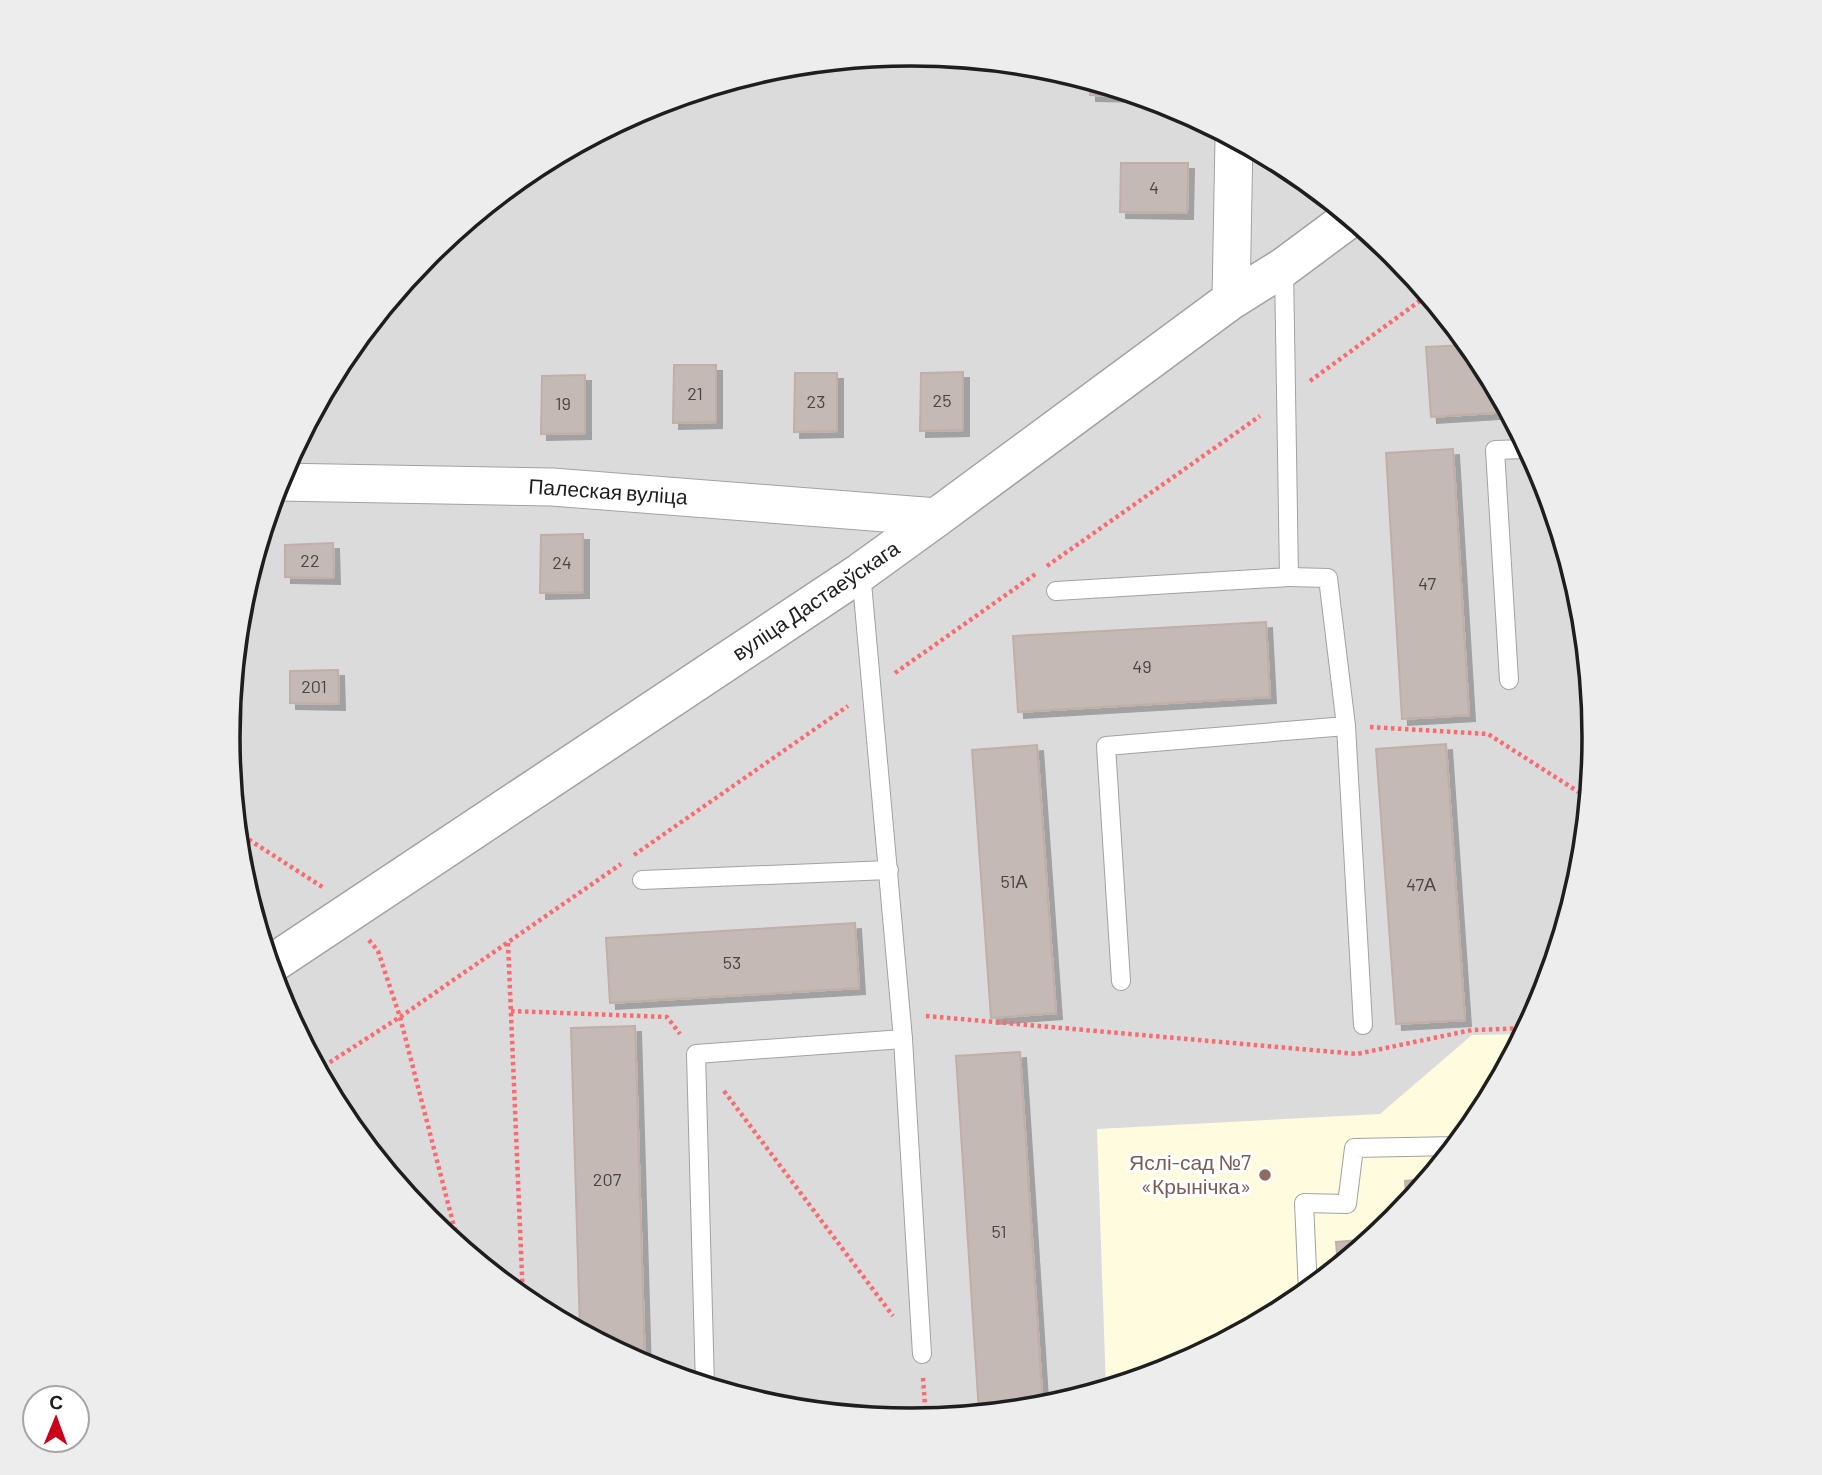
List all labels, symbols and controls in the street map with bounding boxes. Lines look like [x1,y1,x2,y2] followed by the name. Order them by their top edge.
[1149,176,1159,198] house number: 4
[687,382,703,404] house number: 21
[933,389,951,411] house number: 25
[807,390,825,412] house number: 23
[555,392,571,414] house number: 19
[528,472,689,509] street label: Палеская вуліца
[727,534,904,665] street label: вуліца Дастаеўскага
[300,549,320,571] house number: 22
[552,551,572,573] house number: 24
[1418,572,1436,594] house number: 47
[1132,655,1152,677] house number: 49
[301,675,327,697] house number: 201
[1000,870,1028,892] house number: 51А
[1406,873,1436,895] house number: 47А
[723,951,741,973] house number: 53
[1129,1149,1251,1198] place label: Яслі-сад №7 «Крынічка»
[1257,1167,1273,1183] marker: Яслі-сад №7 «Крынічка»
[593,1168,622,1190] house number: 207
[991,1220,1007,1242] house number: 51
[21,1384,91,1454] north arrow
[49,1390,64,1413] text: С

